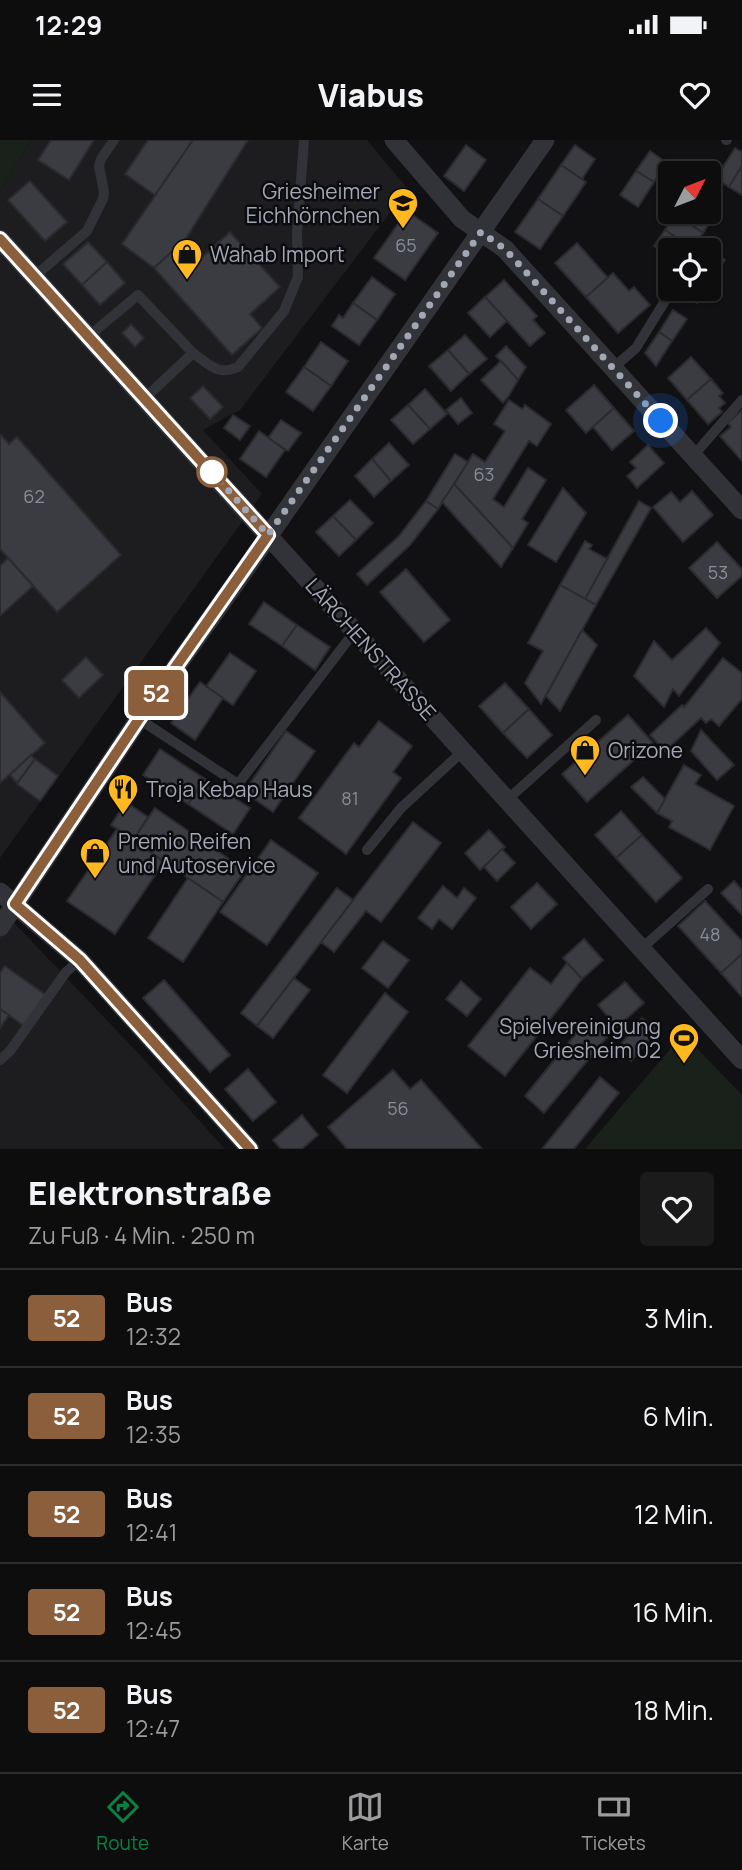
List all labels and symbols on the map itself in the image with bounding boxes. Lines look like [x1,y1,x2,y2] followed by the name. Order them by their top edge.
[658,161,721,224] north arrow
[246,177,380,229] place label: Griesheimer Eichhörnchen
[386,186,420,230] school or university icon: Griesheimer Eichhörnchen
[395,233,417,257] house number: 65
[170,237,204,281] shop icon: Wahab Import
[210,240,345,268] place label: Wahab Import
[643,403,678,438] your location
[197,457,227,487] unlabelled marker
[473,462,495,486] house number: 63
[23,484,45,508] house number: 62
[708,560,728,584] house number: 53
[300,572,442,726] street label: LÄRCHENSTRASSE
[124,670,188,716] line badge: 52
[568,733,602,777] shop icon: Orizone
[608,736,683,764] place label: Orizone
[106,772,140,816] restaurant icon: Troja Kebap Haus
[146,775,313,803] place label: Troja Kebap Haus
[341,786,359,810] house number: 81
[118,827,276,879] place label: Premio Reifen und Autoservice
[78,836,112,880] shop icon: Premio Reifen und Autoservice
[699,922,721,946] house number: 48
[499,1012,661,1064] place label: Spielvereinigung Griesheim 02
[667,1021,701,1065] sports icon: Spielvereinigung Griesheim 02
[387,1096,409,1120] house number: 56

